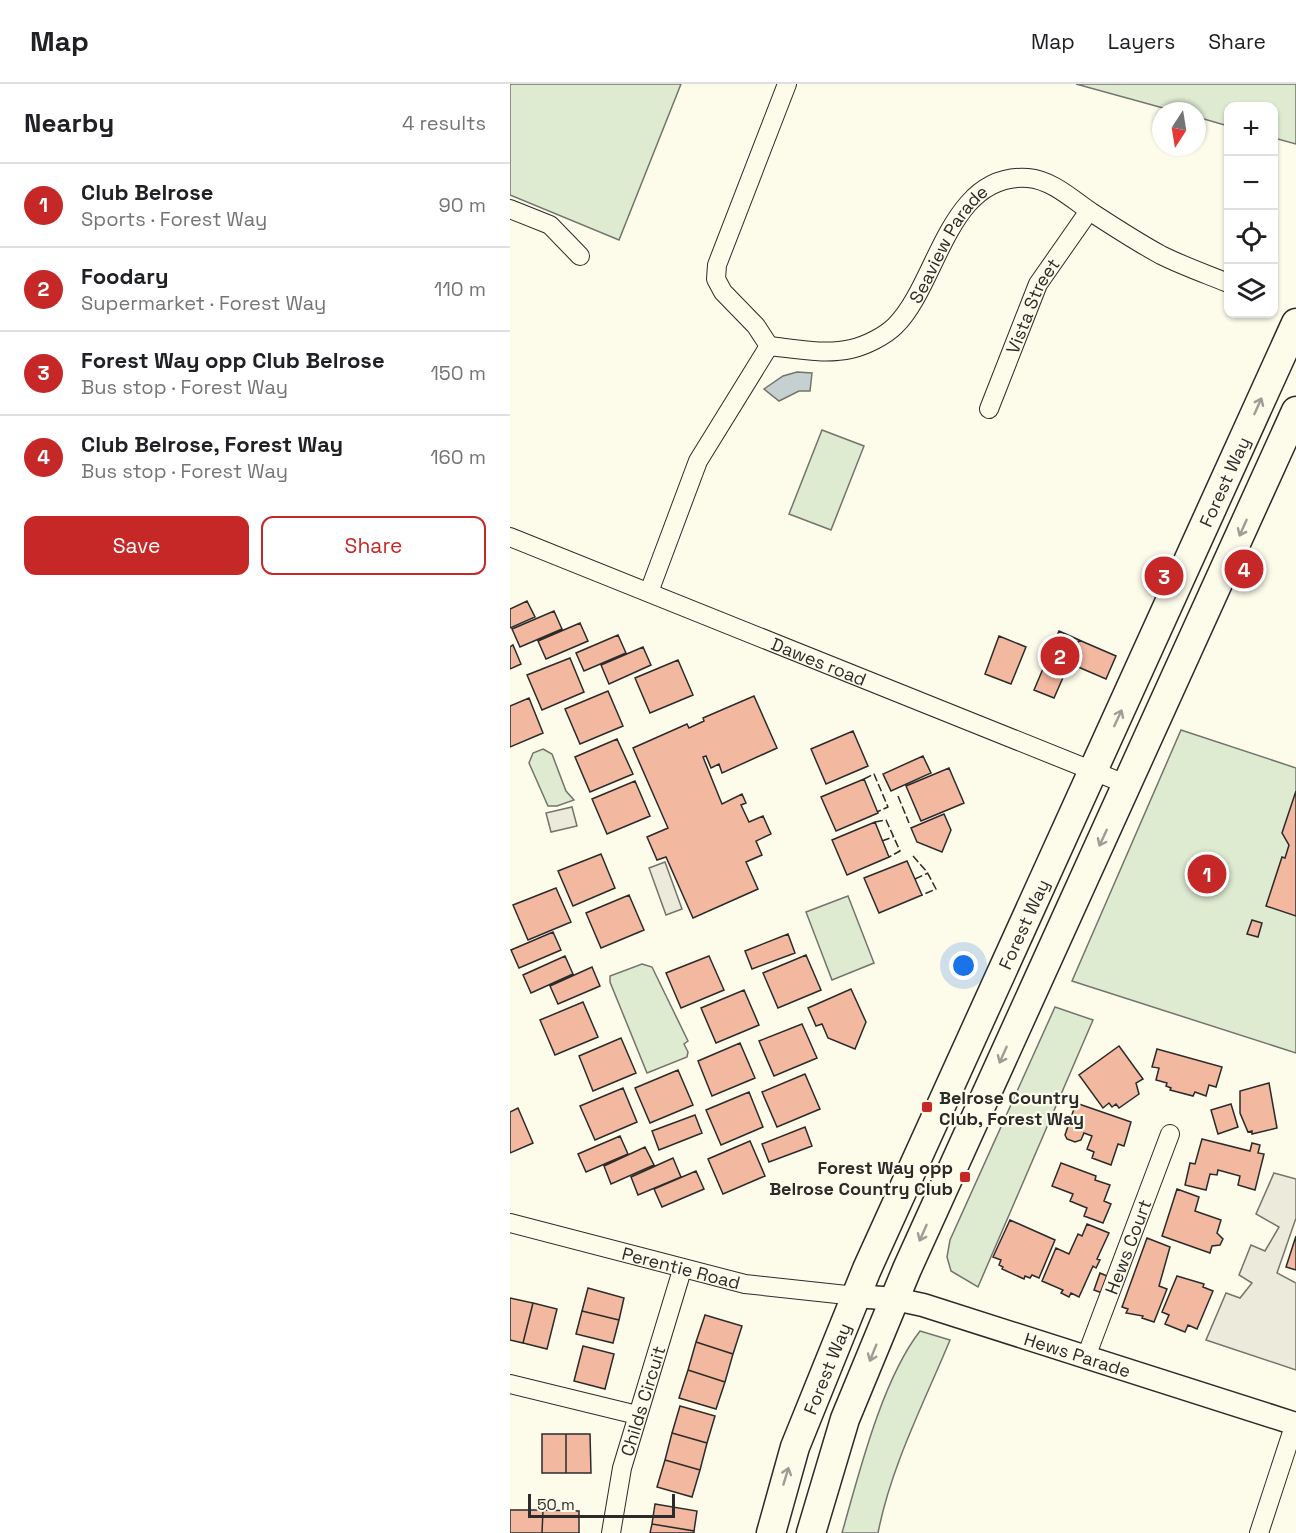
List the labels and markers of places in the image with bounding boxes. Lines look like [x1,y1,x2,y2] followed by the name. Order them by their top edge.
[1224,546,1264,592] pin: 4
[1144,554,1184,598] pin: 3
[1040,634,1080,678] pin: 2
[1188,852,1226,896] pin: 1
[939,1086,1084,1130] place label: Belrose Country Club, Forest Way
[920,1100,934,1114] marker: Belrose Country Club, Forest Way
[769,1156,953,1200] place label: Forest Way opp Belrose Country Club
[958,1170,972,1184] marker: Forest Way opp Belrose Country Club

